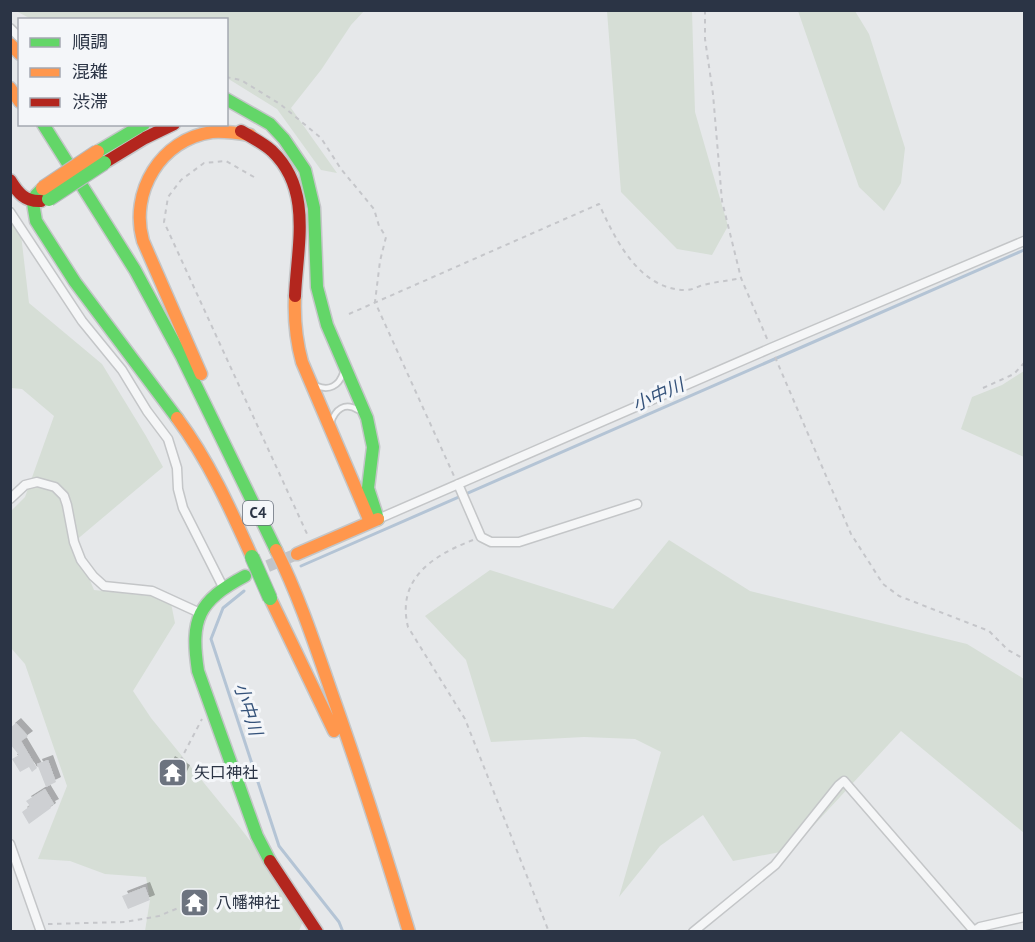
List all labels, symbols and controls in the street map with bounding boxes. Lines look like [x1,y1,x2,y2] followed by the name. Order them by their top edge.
[18,18,228,126] legend
[72,30,108,53] text: 順調
[72,60,108,83] text: 混雑
[72,90,108,113] text: 渋滞
[628,372,689,416] water label: 小中川
[243,501,273,525] road number: C4
[229,680,268,740] water label: 小中川
[157,756,189,788] temple icon: 矢口神社
[194,762,258,782] place label: 矢口神社
[179,886,211,918] temple icon: 八幡神社
[216,892,280,912] place label: 八幡神社

